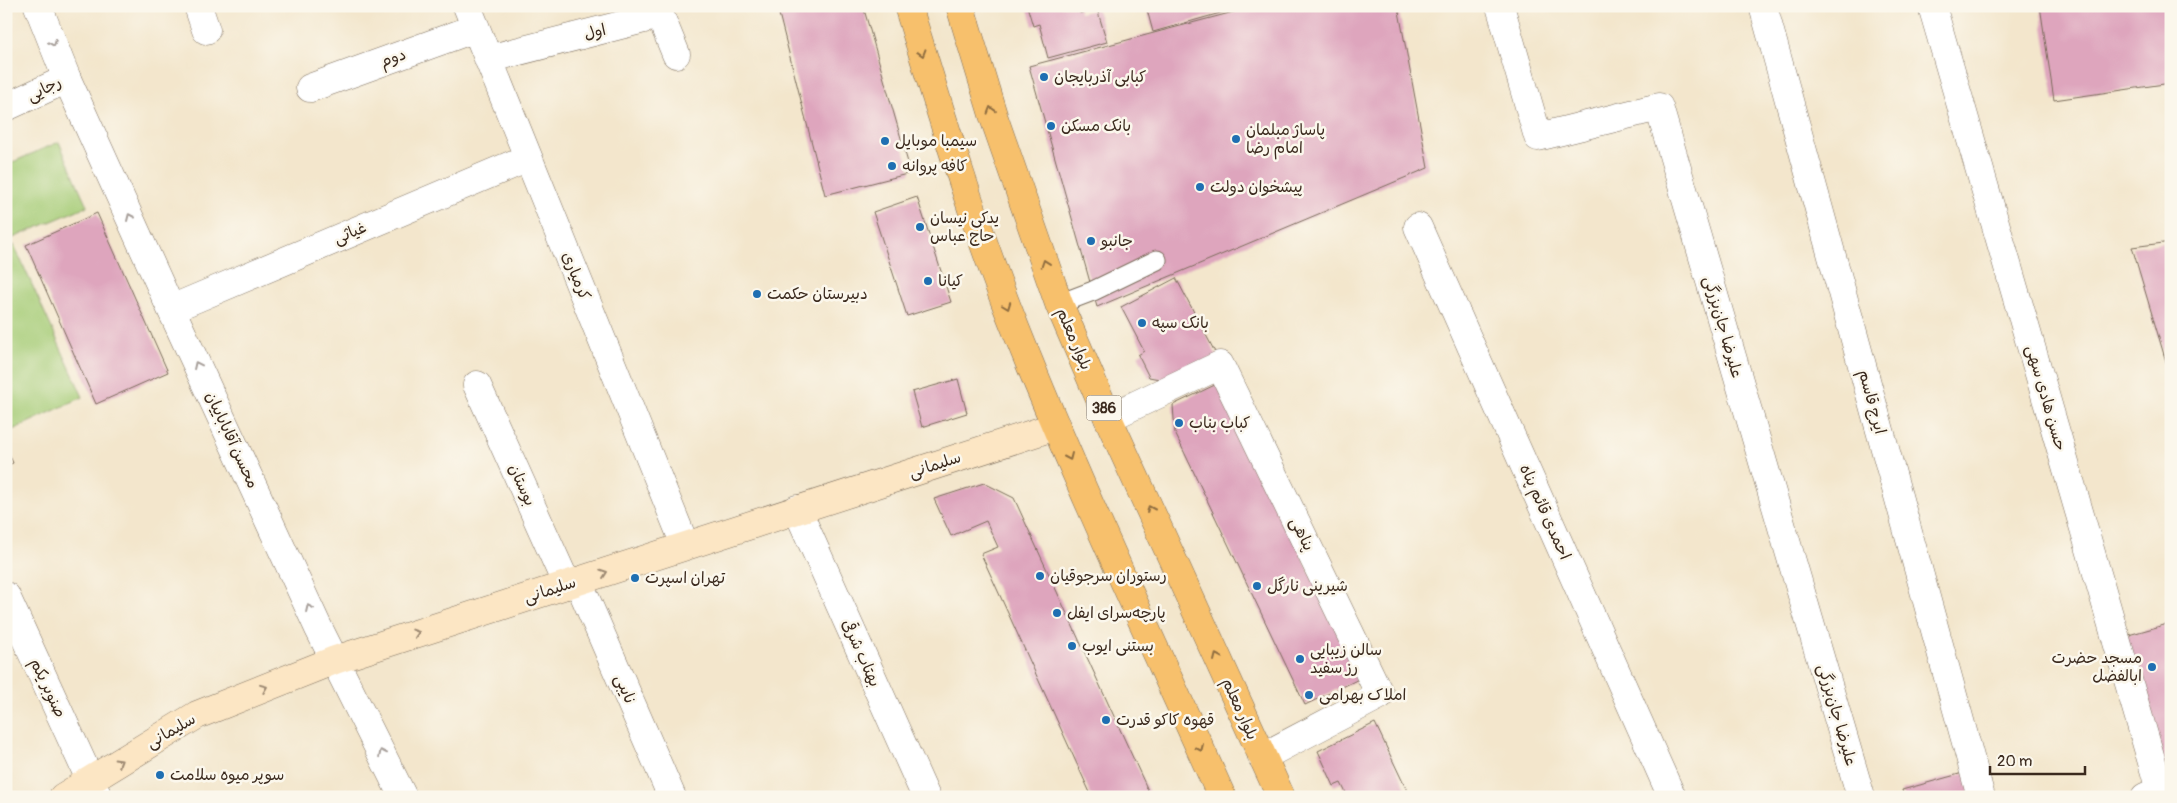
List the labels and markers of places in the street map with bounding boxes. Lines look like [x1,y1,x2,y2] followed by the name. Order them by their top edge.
[1054,67,1146,87] place label: کبابی آذربایجان
[1038,71,1050,83] marker: کبابی آذربایجان
[1061,116,1131,136] place label: بانک مسکن
[1045,120,1057,132] marker: بانک مسکن
[1246,120,1325,160] place label: پاساژ مبلمان امام رضا
[895,131,977,151] place label: سیمبا موبایل
[1230,133,1242,145] marker: پاساژ مبلمان امام رضا
[879,135,891,147] marker: سیمبا موبایل
[902,156,967,176] place label: کافه پروانه
[886,160,898,172] marker: کافه پروانه
[1210,177,1303,197] place label: پیشخوان دولت
[1194,181,1206,193] marker: پیشخوان دولت
[930,208,999,246] place label: یدکی نیسان حاج عباس
[914,221,926,233] marker: یدکی نیسان حاج عباس
[1099,231,1133,251] place label: جانبو
[1085,235,1097,247] marker: جانبو
[938,271,963,291] place label: کیانا
[922,275,934,287] marker: کیانا
[767,284,868,304] place label: دبیرستان حکمت
[751,288,763,300] marker: دبیرستان حکمت
[1152,313,1209,333] place label: بانک سپه
[1136,317,1148,329] marker: بانک سپه
[1189,413,1251,433] place label: کباب بناب
[1173,417,1185,429] marker: کباب بناب
[1050,566,1167,586] place label: رستوران سرجوقیان
[645,568,726,588] place label: تهران اسپرت
[1034,570,1046,582] marker: رستوران سرجوقیان
[629,572,641,584] marker: تهران اسپرت
[1267,576,1348,596] place label: شیرینی نارگل
[1251,580,1263,592] marker: شیرینی نارگل
[1067,603,1166,623] place label: پارچه‌سرای ایفل
[1051,607,1063,619] marker: پارچه‌سرای ایفل
[1082,636,1154,656] place label: بستنی ایوب
[1066,640,1078,652] marker: بستنی ایوب
[1310,640,1382,678] place label: سالن زیبایی رز سفید
[2052,648,2142,686] place label: مسجد حضرت ابالفضل
[1294,653,1306,665] marker: سالن زیبایی رز سفید
[2146,661,2158,673] marker: مسجد حضرت ابالفضل
[1319,685,1406,705] place label: املاک بهرامی
[1303,689,1315,701] marker: املاک بهرامی
[1116,710,1214,730] place label: قهوه کاکو قدرت
[1100,714,1112,726] marker: قهوه کاکو قدرت
[170,765,284,785] place label: سوپر میوه سلامت
[154,769,166,781] marker: سوپر میوه سلامت

